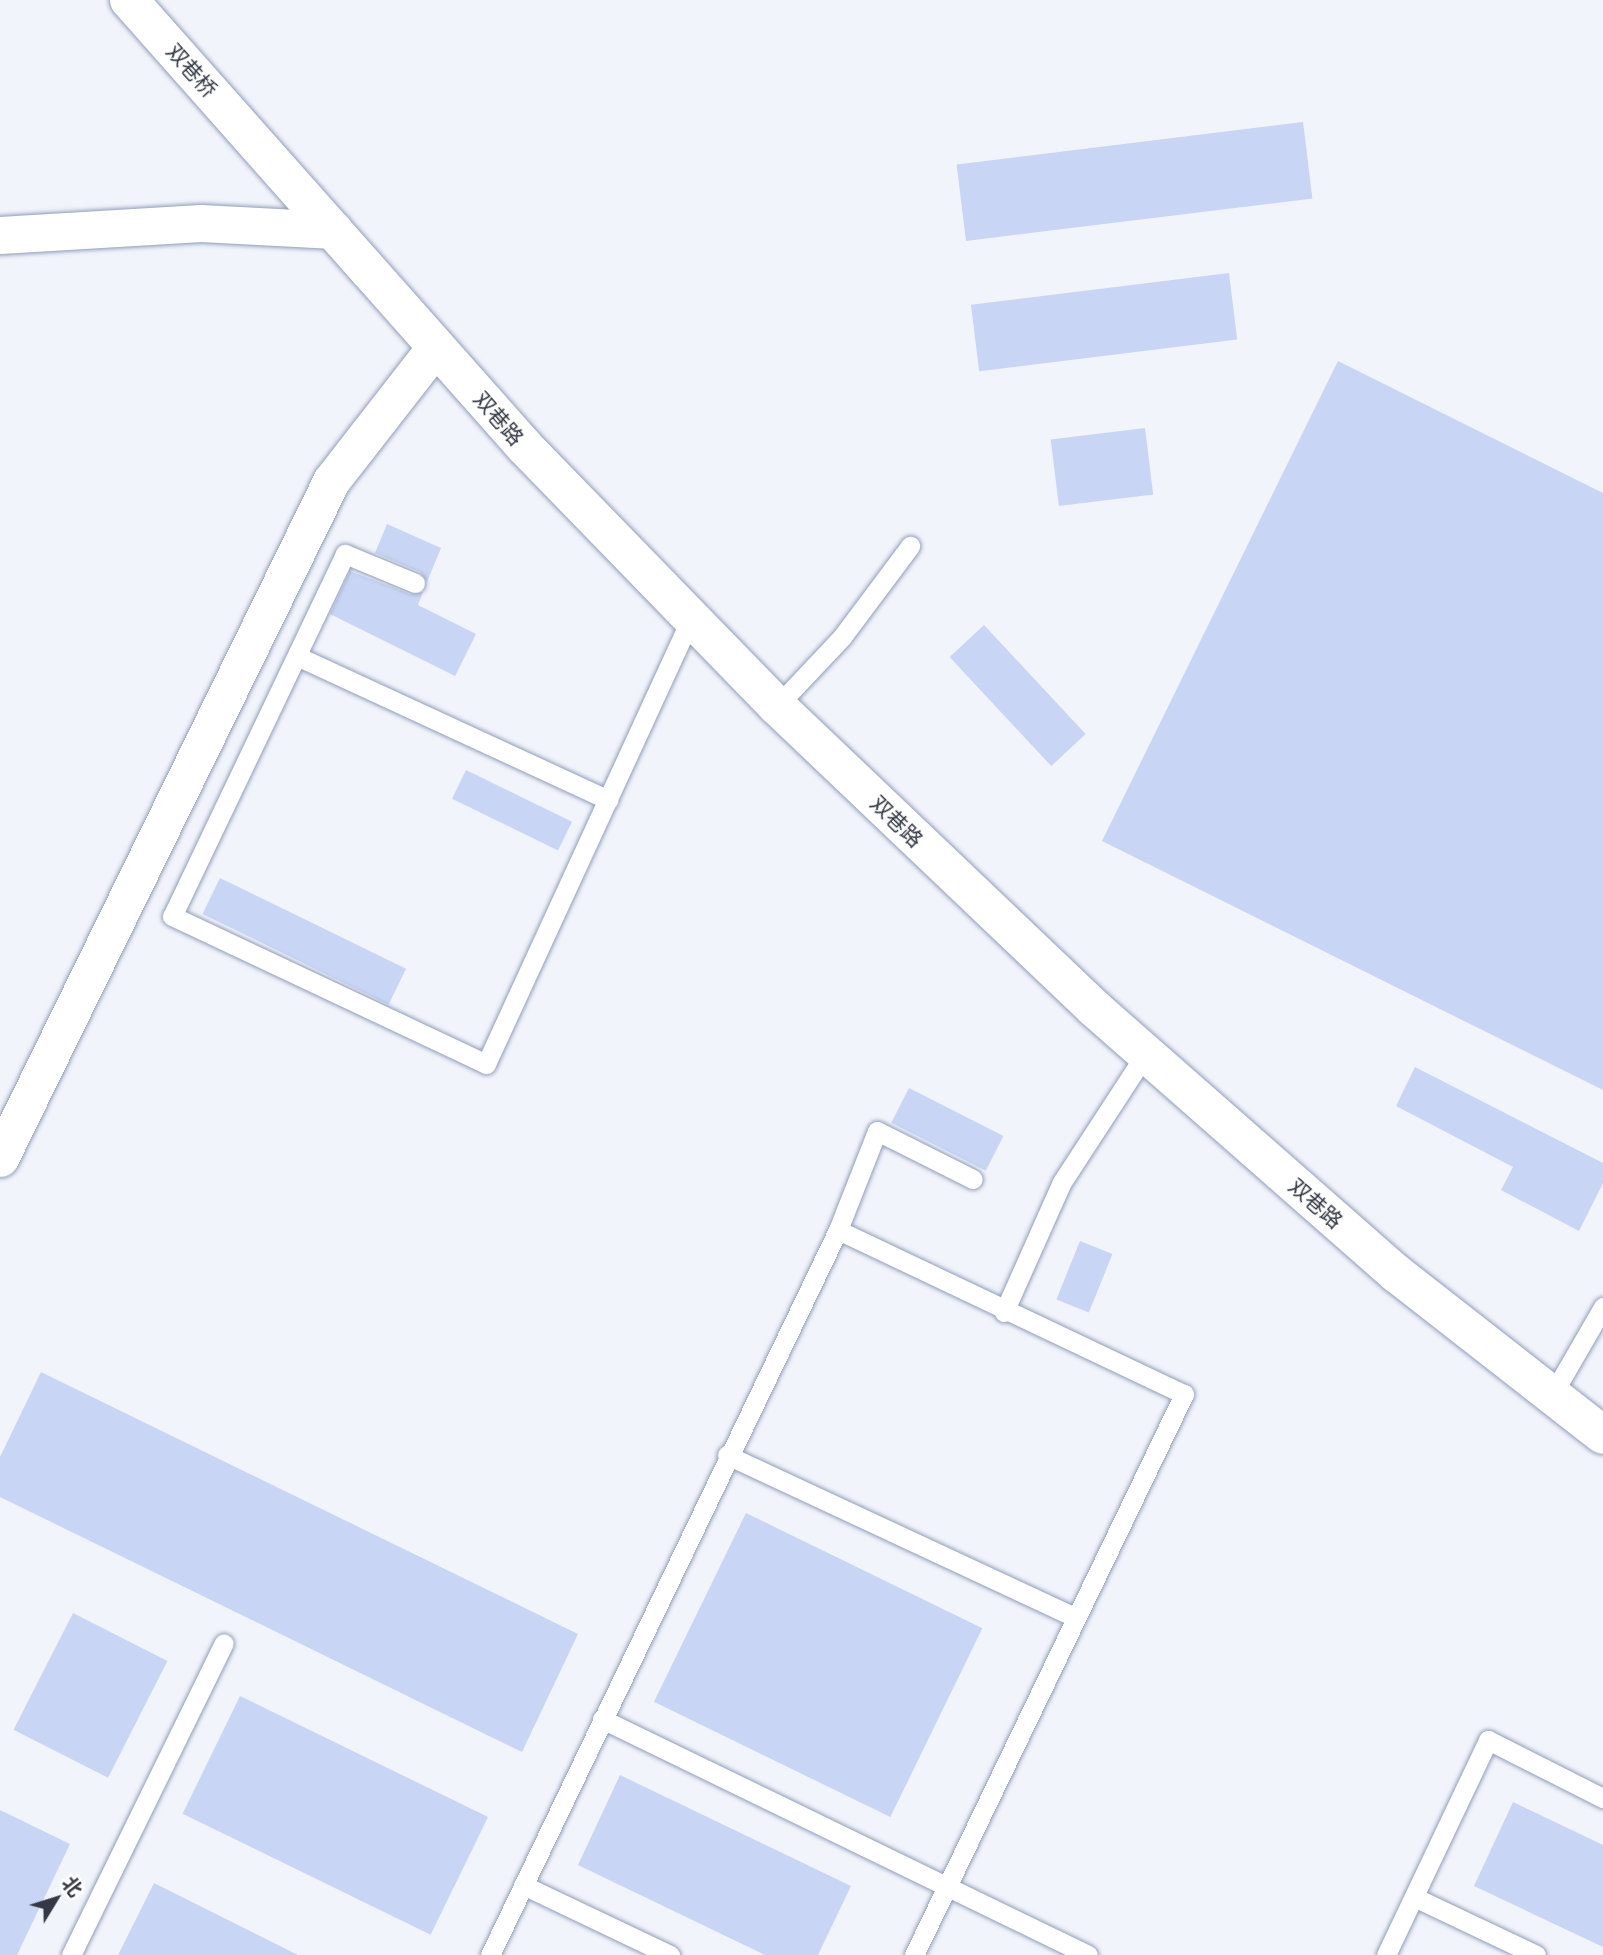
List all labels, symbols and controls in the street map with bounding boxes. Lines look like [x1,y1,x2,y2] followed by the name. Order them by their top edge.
[162,38,222,102] street label: 双巷桥
[469,386,529,450] street label: 双巷路
[866,790,928,852] street label: 双巷路
[1284,1173,1348,1233] street label: 双巷路
[21,1864,91,1934] north arrow
[58,1871,88,1900] text: 北

